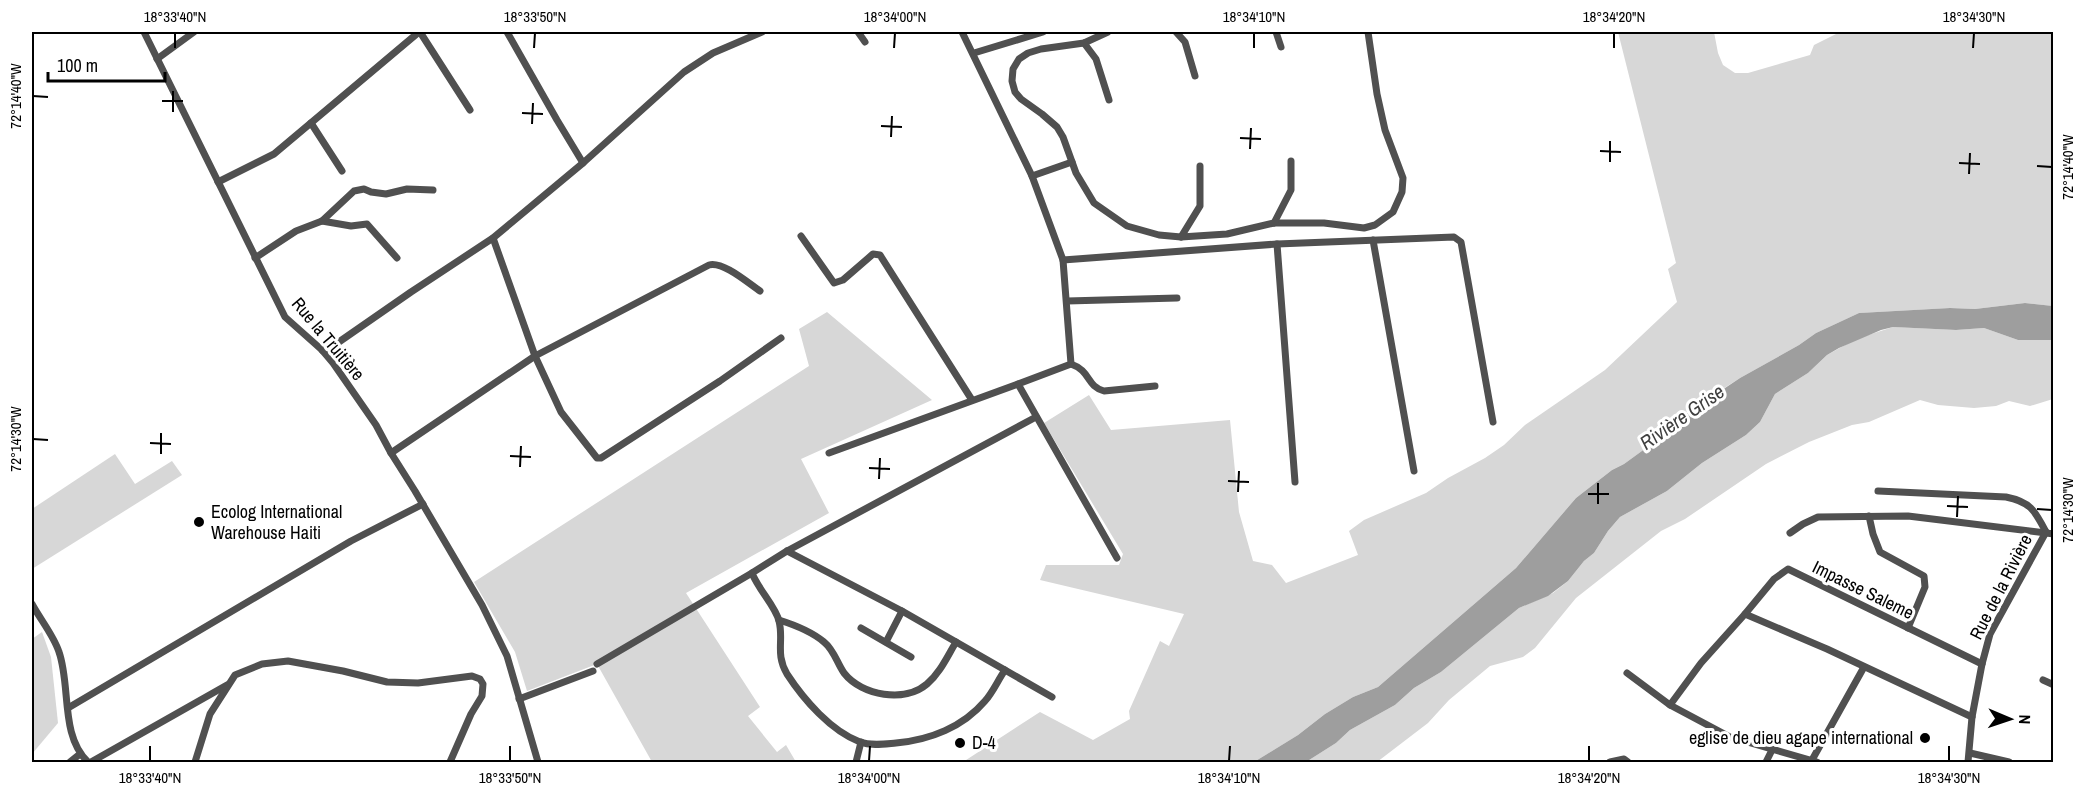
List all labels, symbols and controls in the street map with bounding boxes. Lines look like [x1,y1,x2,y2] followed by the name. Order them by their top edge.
[144,6,206,27] text: 18°33'40"N
[504,6,566,27] text: 18°33'50"N
[864,6,926,27] text: 18°34'00"N
[1223,6,1285,27] text: 18°34'10"N
[1583,6,1645,27] text: 18°34'20"N
[1943,6,2005,27] text: 18°34'30"N
[48,45,165,83] scale bar
[57,53,98,78] text: 100 m
[5,63,26,129] text: 72°14'40"W
[2057,134,2078,200] text: 72°14'40"W
[286,292,371,386] street label: Rue la Truitière
[1634,378,1729,456] water label: Rivière Grise
[5,406,26,472] text: 72°14'30"W
[2057,477,2078,543] text: 72°14'30"W
[211,499,342,545] place label: Ecolog International Warehouse Haiti
[192,515,206,529] marker: Ecolog International Warehouse Haiti
[1963,530,2038,644] street label: Rue de la Rivière
[1808,554,1918,625] street label: Impasse Saleme
[1980,689,2040,749] north arrow
[2014,714,2036,725] text: N
[1689,725,1913,750] place label: eglise de dieu agape international
[972,730,996,755] place label: D-4
[1918,731,1932,745] marker: eglise de dieu agape international
[953,736,967,750] marker: D-4
[119,767,181,788] text: 18°33'40"N
[479,767,541,788] text: 18°33'50"N
[838,767,900,788] text: 18°34'00"N
[1198,767,1260,788] text: 18°34'10"N
[1558,767,1620,788] text: 18°34'20"N
[1918,767,1980,788] text: 18°34'30"N

